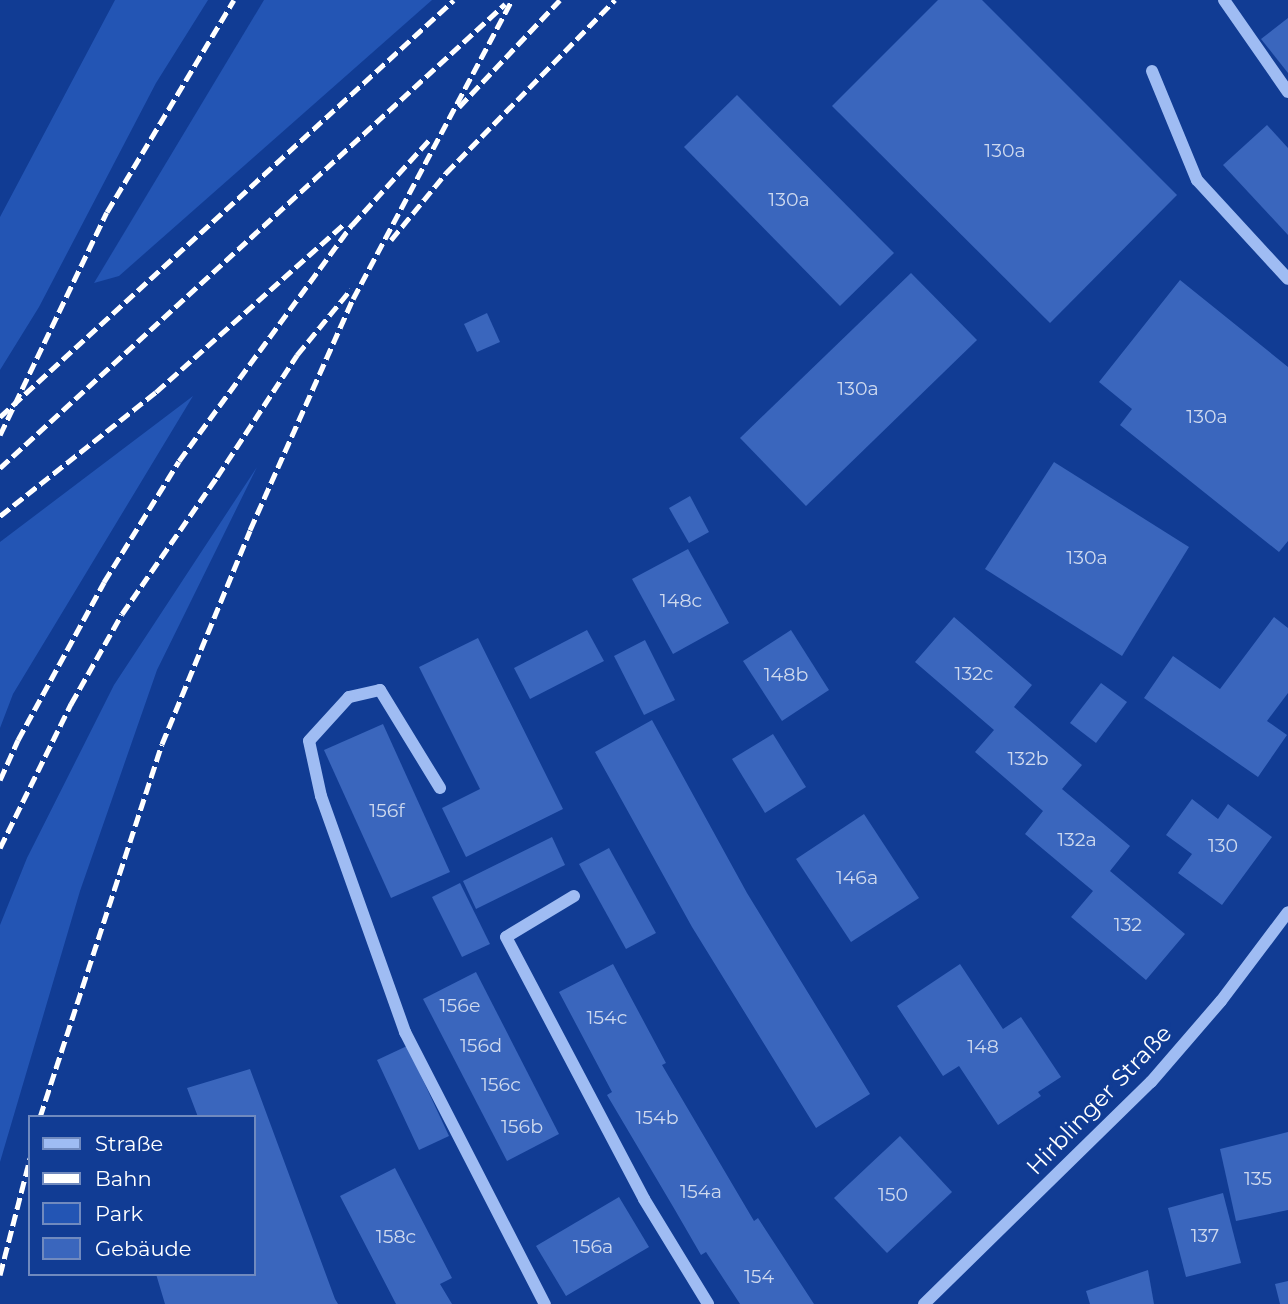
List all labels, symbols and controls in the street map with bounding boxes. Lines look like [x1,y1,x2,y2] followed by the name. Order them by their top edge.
[984,140,1026,162] house number: 130a
[768,189,810,211] house number: 130a
[837,378,879,400] house number: 130a
[1186,406,1228,428] house number: 130a
[1066,547,1108,569] house number: 130a
[660,590,702,612] house number: 148c
[955,663,993,685] house number: 132c
[764,664,808,686] house number: 148b
[1007,748,1049,770] house number: 132b
[369,800,405,822] house number: 156f
[1057,829,1097,851] house number: 132a
[1208,835,1238,857] house number: 130
[836,867,878,889] house number: 146a
[1114,914,1142,936] house number: 132
[440,995,480,1017] house number: 156e
[586,1007,628,1029] house number: 154c
[1021,1020,1177,1180] street label: Hirblinger Straße
[460,1035,502,1057] house number: 156d
[967,1036,999,1058] house number: 148
[481,1074,521,1096] house number: 156c
[635,1107,679,1129] house number: 154b
[28,1115,256,1276] legend
[501,1116,543,1138] house number: 156b
[95,1131,163,1156] text: Straße
[95,1166,152,1191] text: Bahn
[1244,1168,1272,1190] house number: 135
[680,1181,722,1203] house number: 154a
[878,1184,908,1206] house number: 150
[95,1201,143,1226] text: Park
[1191,1225,1219,1247] house number: 137
[376,1226,416,1248] house number: 158c
[95,1236,192,1261] text: Gebäude
[573,1236,613,1258] house number: 156a
[744,1266,774,1288] house number: 154

